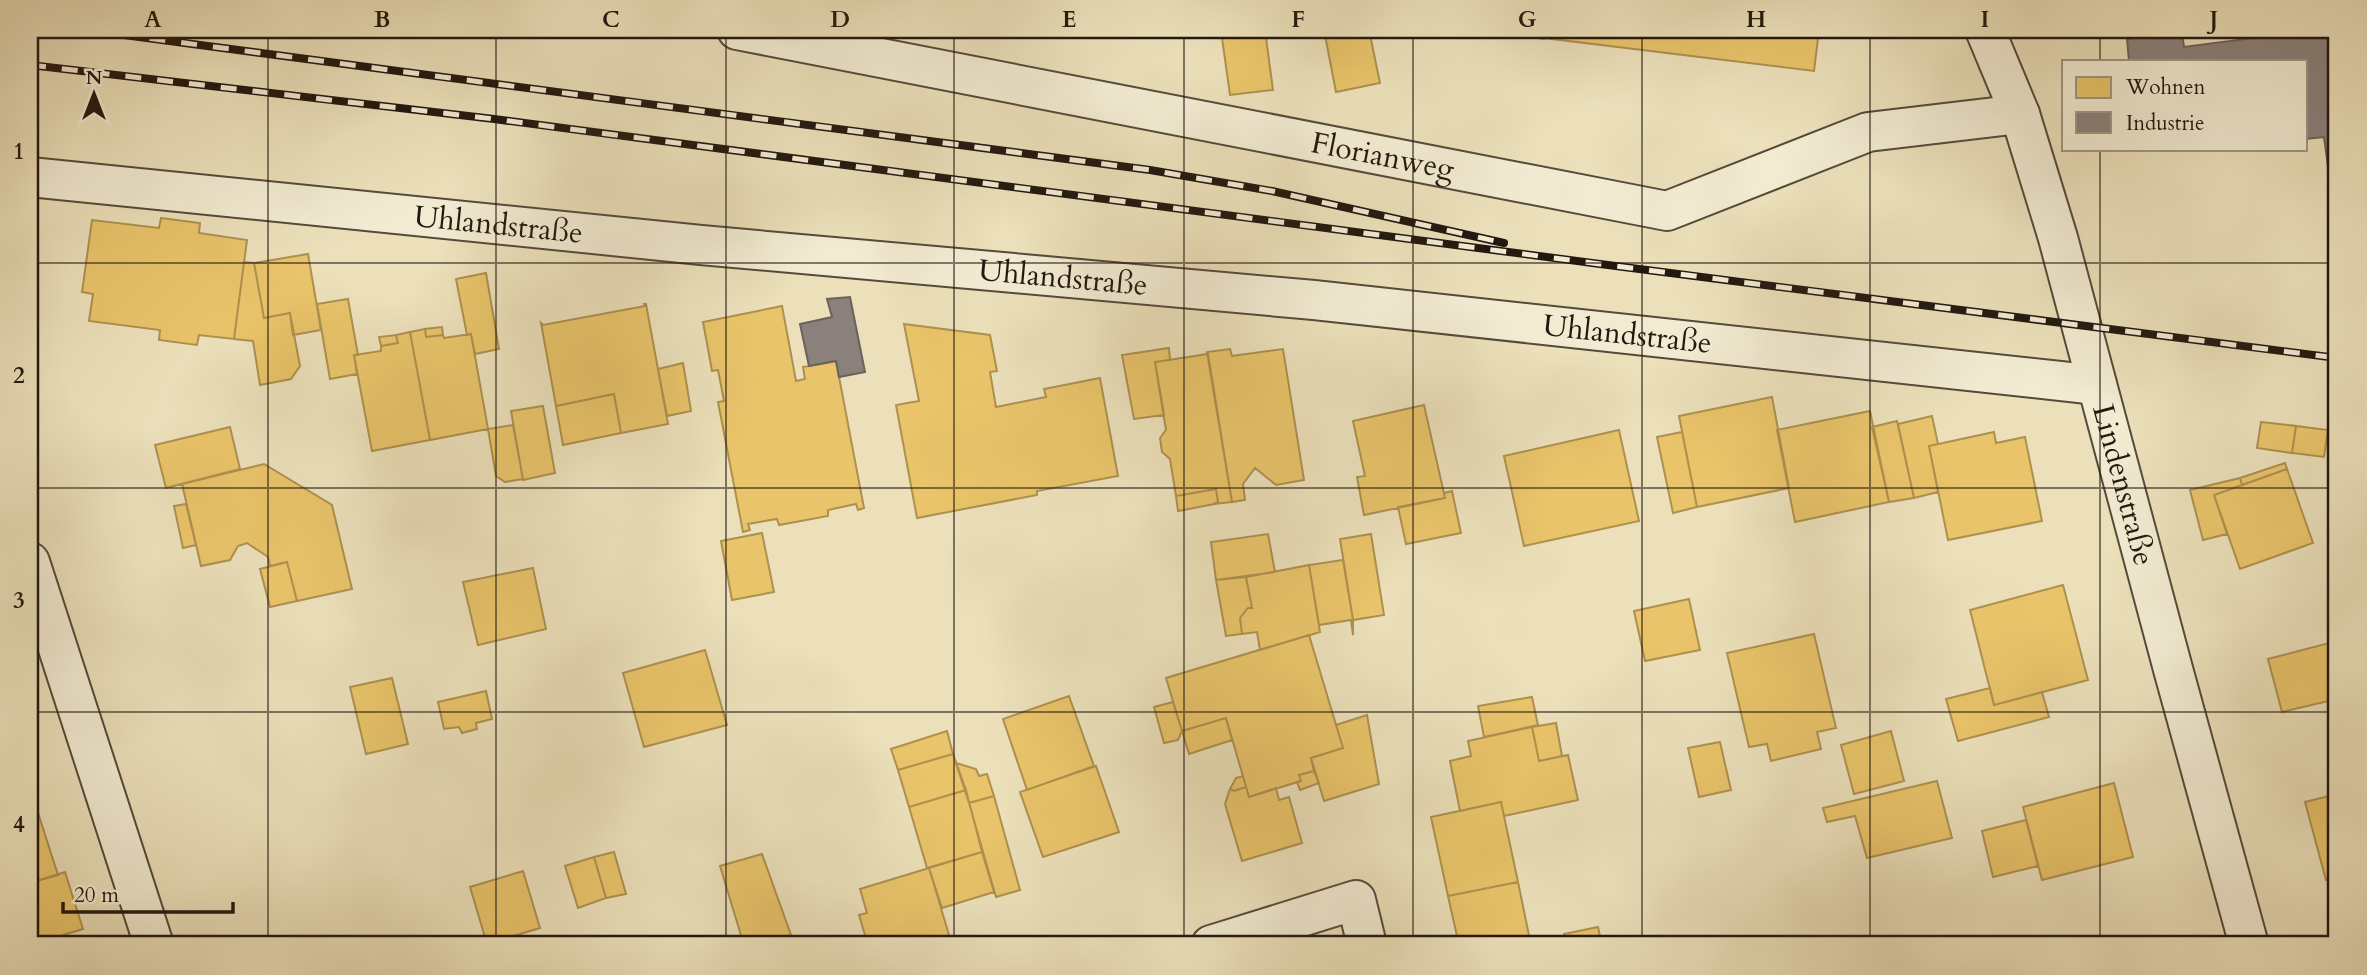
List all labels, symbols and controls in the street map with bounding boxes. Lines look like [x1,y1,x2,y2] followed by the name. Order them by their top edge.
[144,4,162,35] text: A
[374,4,390,35] text: B
[602,4,620,35] text: C
[830,4,850,35] text: D
[1062,4,1076,35] text: E
[1291,4,1305,35] text: F
[1518,4,1537,35] text: G
[1746,4,1766,35] text: H
[1981,4,1989,35] text: I
[2207,4,2218,35] text: J
[60,60,130,130] north arrow
[2062,60,2308,150] legend
[86,65,103,91] text: N
[2125,73,2206,102] text: Wohnen
[2126,109,2205,138] text: Industrie
[1308,122,1458,190] street label: Florianweg
[13,136,25,167] text: 1
[412,196,585,253] street label: Uhlandstraße
[977,249,1149,305] street label: Uhlandstraße
[1541,304,1714,364] street label: Uhlandstraße
[13,360,25,391] text: 2
[2083,400,2165,570] street label: Lindenstraße
[13,585,25,616] text: 3
[13,809,25,840] text: 4
[63,870,233,914] scale bar
[74,881,119,910] text: 20 m

